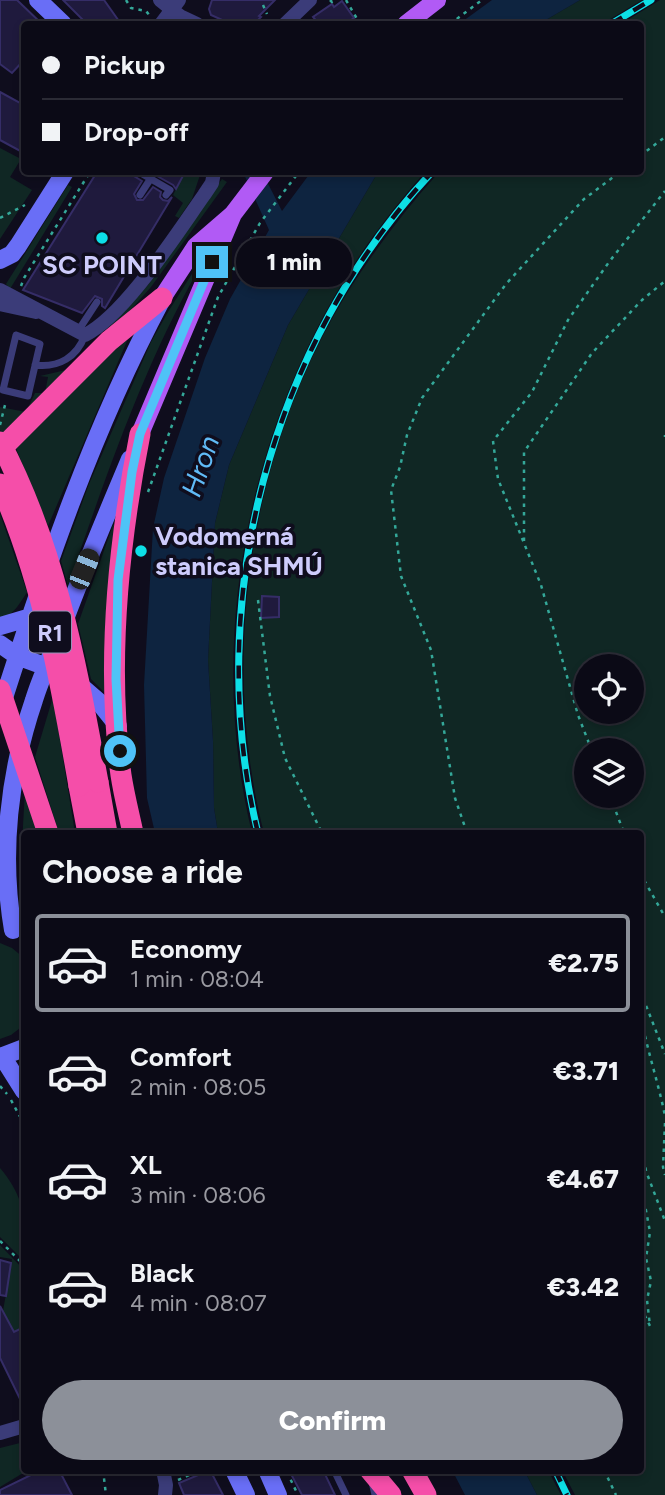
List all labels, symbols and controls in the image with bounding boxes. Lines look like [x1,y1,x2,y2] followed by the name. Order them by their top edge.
[84,49,165,81] text: Pickup
[84,116,189,148] text: Drop-off
[94,230,110,246] marker: SC POINT
[236,238,352,286] callout: 1 min
[196,246,228,278] route end
[267,248,321,276] text: 1 min
[42,249,162,281] place label: SC POINT
[174,431,226,501] water label: Hron
[155,520,323,582] place label: Vodomerná stanica SHMÚ
[133,543,149,559] marker: Vodomerná stanica SHMÚ
[67,546,102,592] car
[29,612,71,652] road number: R1
[574,654,644,808] map controls
[574,654,644,724] button: locate
[104,735,136,767] route start
[574,738,644,808] button: layers
[42,853,243,891] text: Choose a ride
[46,932,109,995] icon: car
[130,933,242,965] text: Economy
[548,947,619,979] text: €2.75
[130,965,264,993] text: 1 min · 08:04
[46,1040,109,1103] icon: car
[130,1041,232,1073] text: Comfort
[553,1055,619,1087] text: €3.71
[130,1073,266,1101] text: 2 min · 08:05
[46,1148,109,1211] icon: car
[130,1149,162,1181] text: XL
[547,1163,619,1195] text: €4.67
[130,1181,266,1209] text: 3 min · 08:06
[46,1256,109,1319] icon: car
[130,1257,194,1289] text: Black
[547,1271,619,1303] text: €3.42
[130,1289,267,1317] text: 4 min · 08:07
[42,1380,623,1460] button: Confirm

